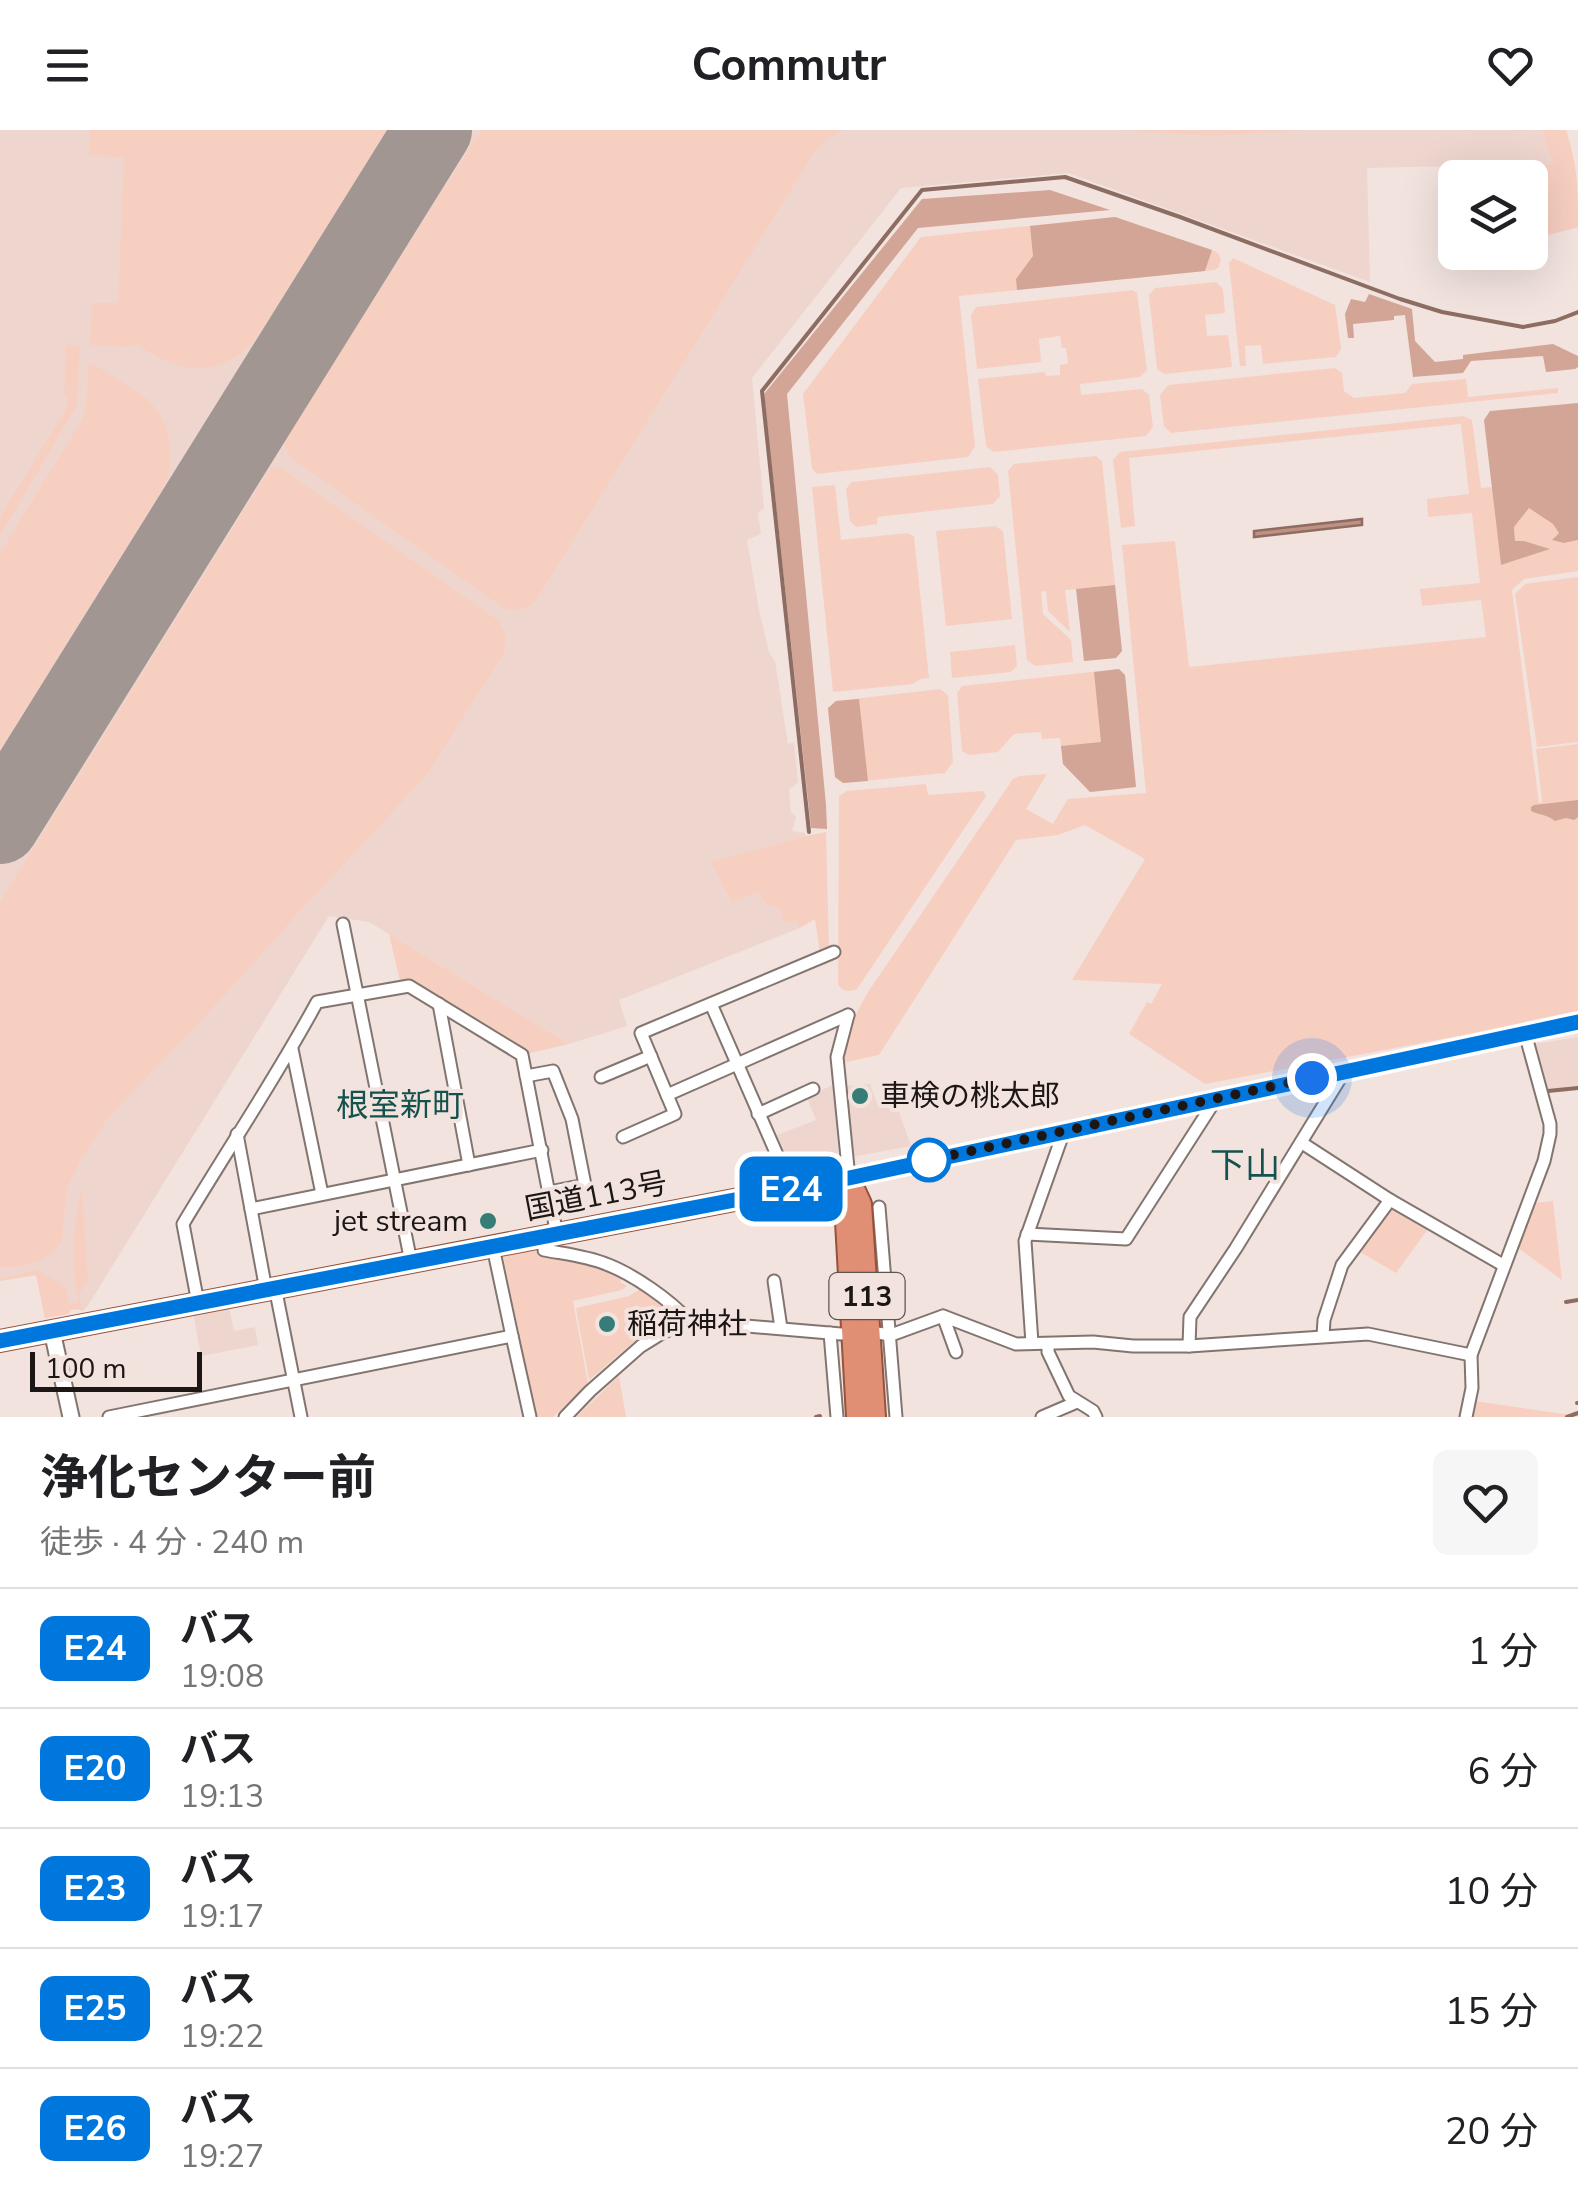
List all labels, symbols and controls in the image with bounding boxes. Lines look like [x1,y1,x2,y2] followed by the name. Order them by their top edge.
[692,35,886,96] text: Commutr
[40,38,95,93] icon: menu
[1483,38,1538,93] icon: heart
[1438,160,1548,270] map controls
[1438,160,1548,270] button: layers
[1287,1053,1337,1103] your location
[880,1076,1060,1117] place label: 車検の桃太郎
[336,1084,464,1127] district label: 根室新町
[849,1085,871,1107] marker: 車検の桃太郎
[908,1139,950,1181] unlabelled marker
[1210,1142,1280,1189] district label: 下山
[734,1156,848,1222] line badge: E24
[522,1163,671,1230] street label: 国道113号
[760,1166,822,1213] text: E24
[332,1201,468,1242] place label: jet stream
[477,1210,499,1232] marker: jet stream
[830,1273,904,1319] road number: 113
[627,1304,747,1345] place label: 稲荷神社
[596,1313,618,1335] marker: 稲荷神社
[30,1347,202,1392] scale bar
[45,1350,127,1388] text: 100 m
[40,1445,376,1511] text: 浄化センター前
[1433,1450,1538,1555] button: heart
[40,1521,304,1564] text: 徒歩 · 4 分 · 240 m
[180,1604,256,1655] text: バス
[64,1625,126,1672] text: E24
[1467,1626,1538,1677] text: 1 分
[180,1655,264,1698] text: 19:08
[180,1724,256,1775] text: バス
[64,1745,126,1792] text: E20
[1467,1746,1538,1797] text: 6 分
[180,1775,264,1818] text: 19:13
[180,1844,256,1895] text: バス
[64,1865,126,1912] text: E23
[1445,1866,1538,1917] text: 10 分
[180,1895,264,1938] text: 19:17
[180,1964,256,2015] text: バス
[64,1985,126,2032] text: E25
[1445,1986,1538,2037] text: 15 分
[180,2015,264,2058] text: 19:22
[180,2084,256,2135] text: バス
[64,2105,126,2152] text: E26
[1445,2106,1538,2157] text: 20 分
[180,2135,264,2178] text: 19:27

